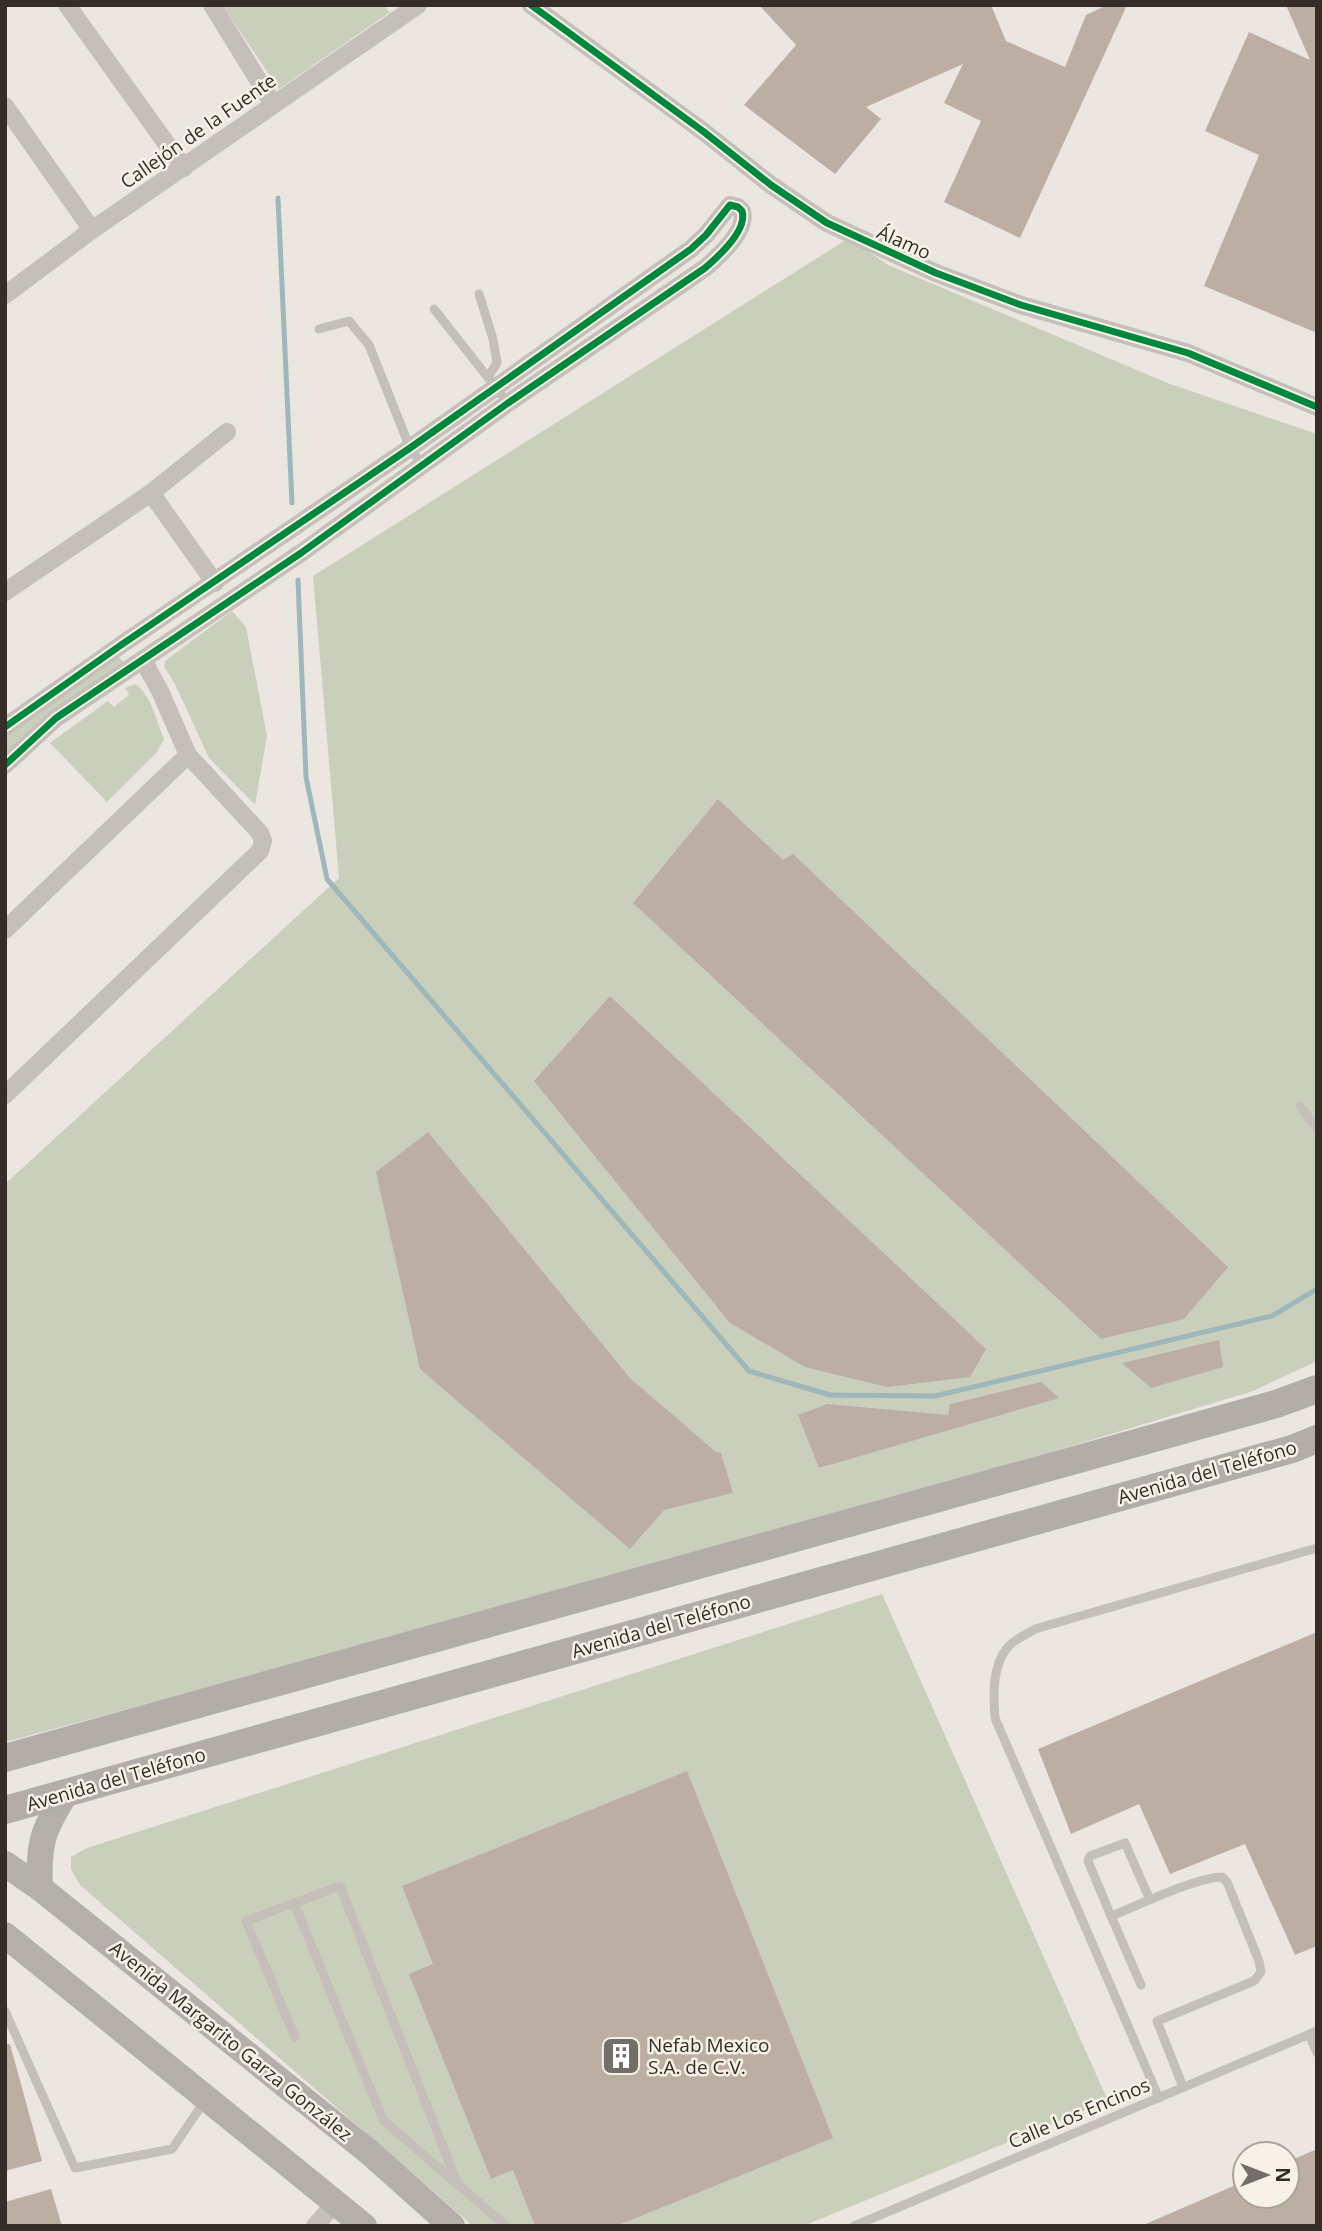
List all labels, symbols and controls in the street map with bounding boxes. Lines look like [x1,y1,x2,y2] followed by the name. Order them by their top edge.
[115,67,281,195] street label: Callejón de la Fuente
[873,219,935,265] street label: Álamo
[1114,1434,1300,1510] street label: Avenida del Teléfono
[568,1588,754,1664] street label: Avenida del Teléfono
[23,1741,209,1817] street label: Avenida del Teléfono
[104,1935,358,2147] street label: Avenida Margarito Garza González
[648,2032,770,2080] place label: Nefab Mexico S.A. de C.V.
[600,2035,642,2077] building icon: Nefab Mexico S.A. de C.V.
[1004,2071,1154,2155] street label: Calle Los Encinos
[1231,2140,1301,2210] north arrow
[1270,2167,1296,2183] text: N

